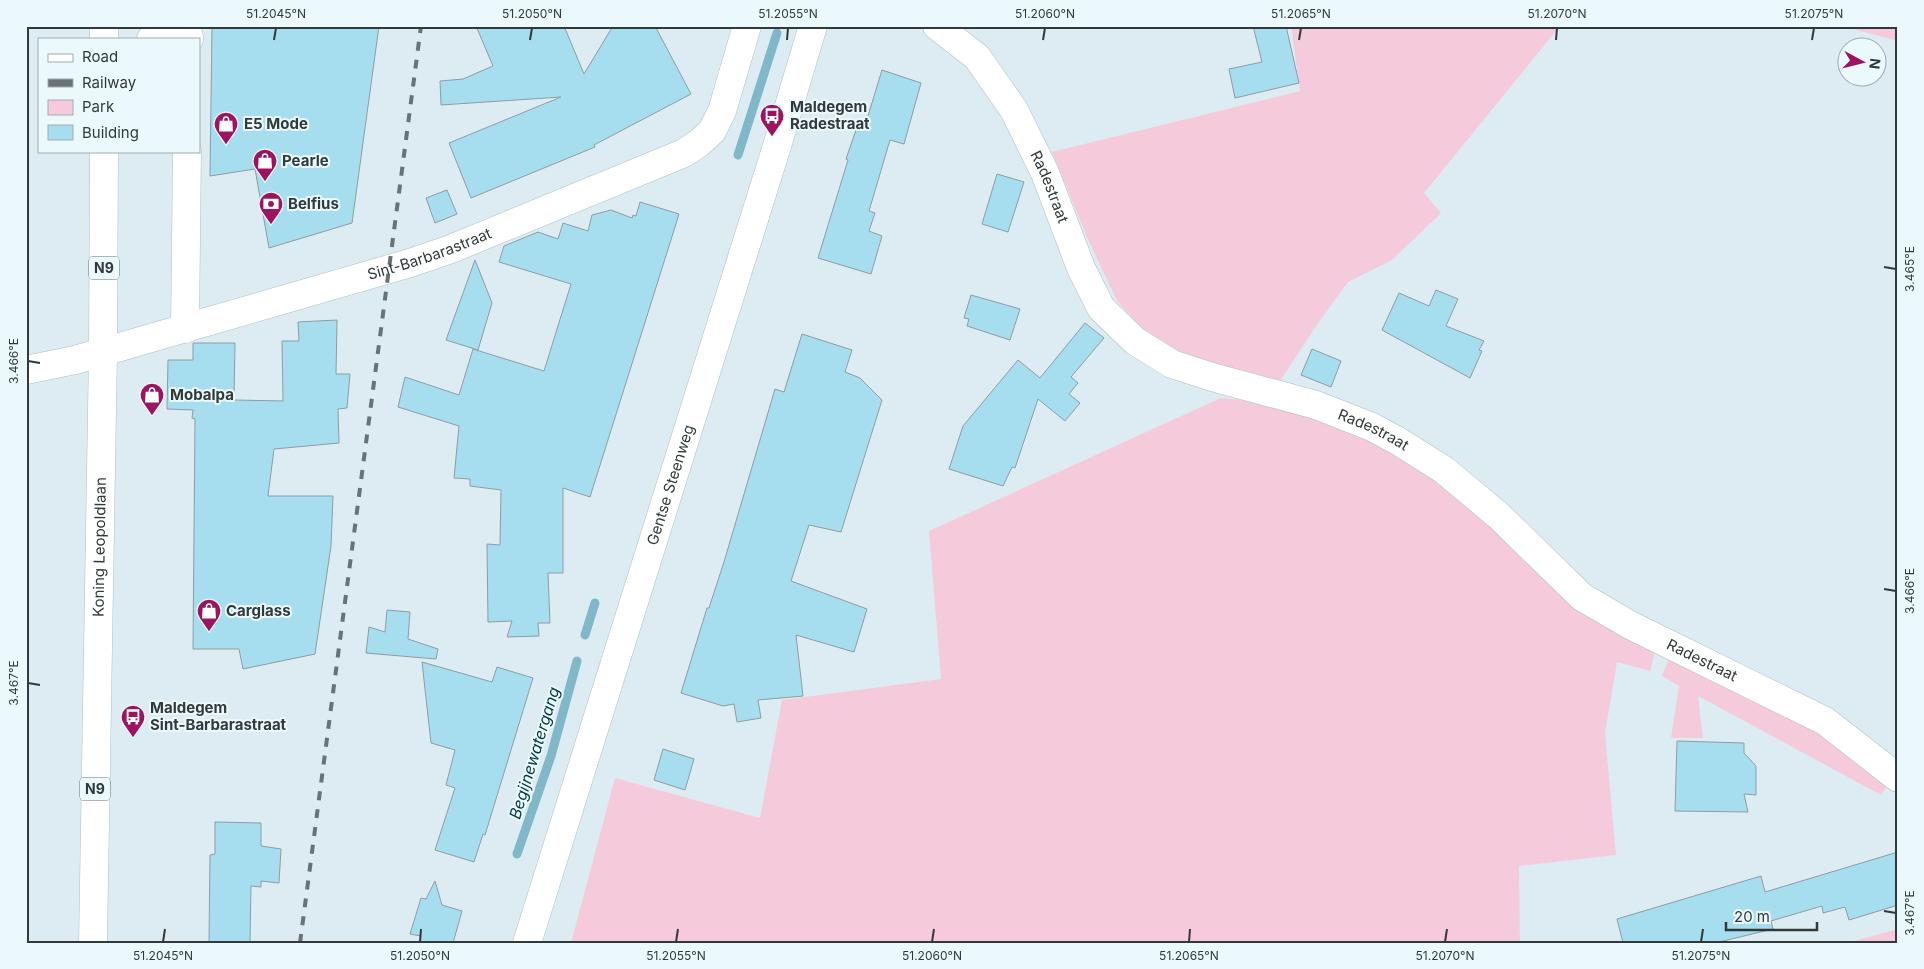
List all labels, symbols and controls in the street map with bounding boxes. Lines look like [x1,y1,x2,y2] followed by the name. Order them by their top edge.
[246,6,306,21] text: 51.2045°N
[502,6,562,21] text: 51.2050°N
[758,6,818,21] text: 51.2055°N
[1015,6,1075,21] text: 51.2060°N
[1271,6,1331,21] text: 51.2065°N
[1528,6,1586,21] text: 51.2070°N
[1785,6,1843,21] text: 51.2075°N
[38,38,200,152] legend
[1836,38,1886,88] north arrow
[82,47,118,66] text: Road
[1866,57,1884,70] text: N
[82,73,137,92] text: Railway
[82,97,115,116] text: Park
[790,97,870,133] place label: Maldegem Radestraat
[759,103,785,137] bus stop icon: Maldegem Radestraat
[213,111,239,145] shop icon: E5 Mode
[244,114,308,133] place label: E5 Mode
[82,123,139,142] text: Building
[1027,147,1073,226] street label: Radestraat
[252,148,278,182] shop icon: Pearle
[282,151,329,170] place label: Pearle
[258,191,284,225] bank icon: Belfius
[288,194,339,213] place label: Belfius
[365,223,494,284] street label: Sint-Barbarastraat
[1902,246,1917,292] text: 3.465°E
[89,256,119,280] road number: N9
[6,338,21,384] text: 3.466°E
[139,382,165,416] shop icon: Mobalpa
[170,385,234,404] place label: Mobalpa
[1335,405,1413,454] street label: Radestraat
[642,422,698,547] street label: Gentse Steenweg
[89,477,110,617] street label: Koning Leopoldlaan
[1902,568,1917,614] text: 3.466°E
[196,598,222,632] shop icon: Carglass
[226,601,291,620] place label: Carglass
[1664,635,1741,685] street label: Radestraat
[6,660,21,706] text: 3.467°E
[504,684,564,822] water label: Begijnewatergang
[150,698,287,734] place label: Maldegem Sint-Barbarastraat
[120,704,146,738] bus stop icon: Maldegem Sint-Barbarastraat
[80,778,110,801] road number: N9
[1902,890,1917,936] text: 3.467°E
[1726,899,1818,931] scale bar
[1734,907,1770,926] text: 20 m
[133,948,193,963] text: 51.2045°N
[390,948,450,963] text: 51.2050°N
[646,948,706,963] text: 51.2055°N
[902,948,962,963] text: 51.2060°N
[1159,948,1219,963] text: 51.2065°N
[1416,948,1474,963] text: 51.2070°N
[1672,948,1730,963] text: 51.2075°N

